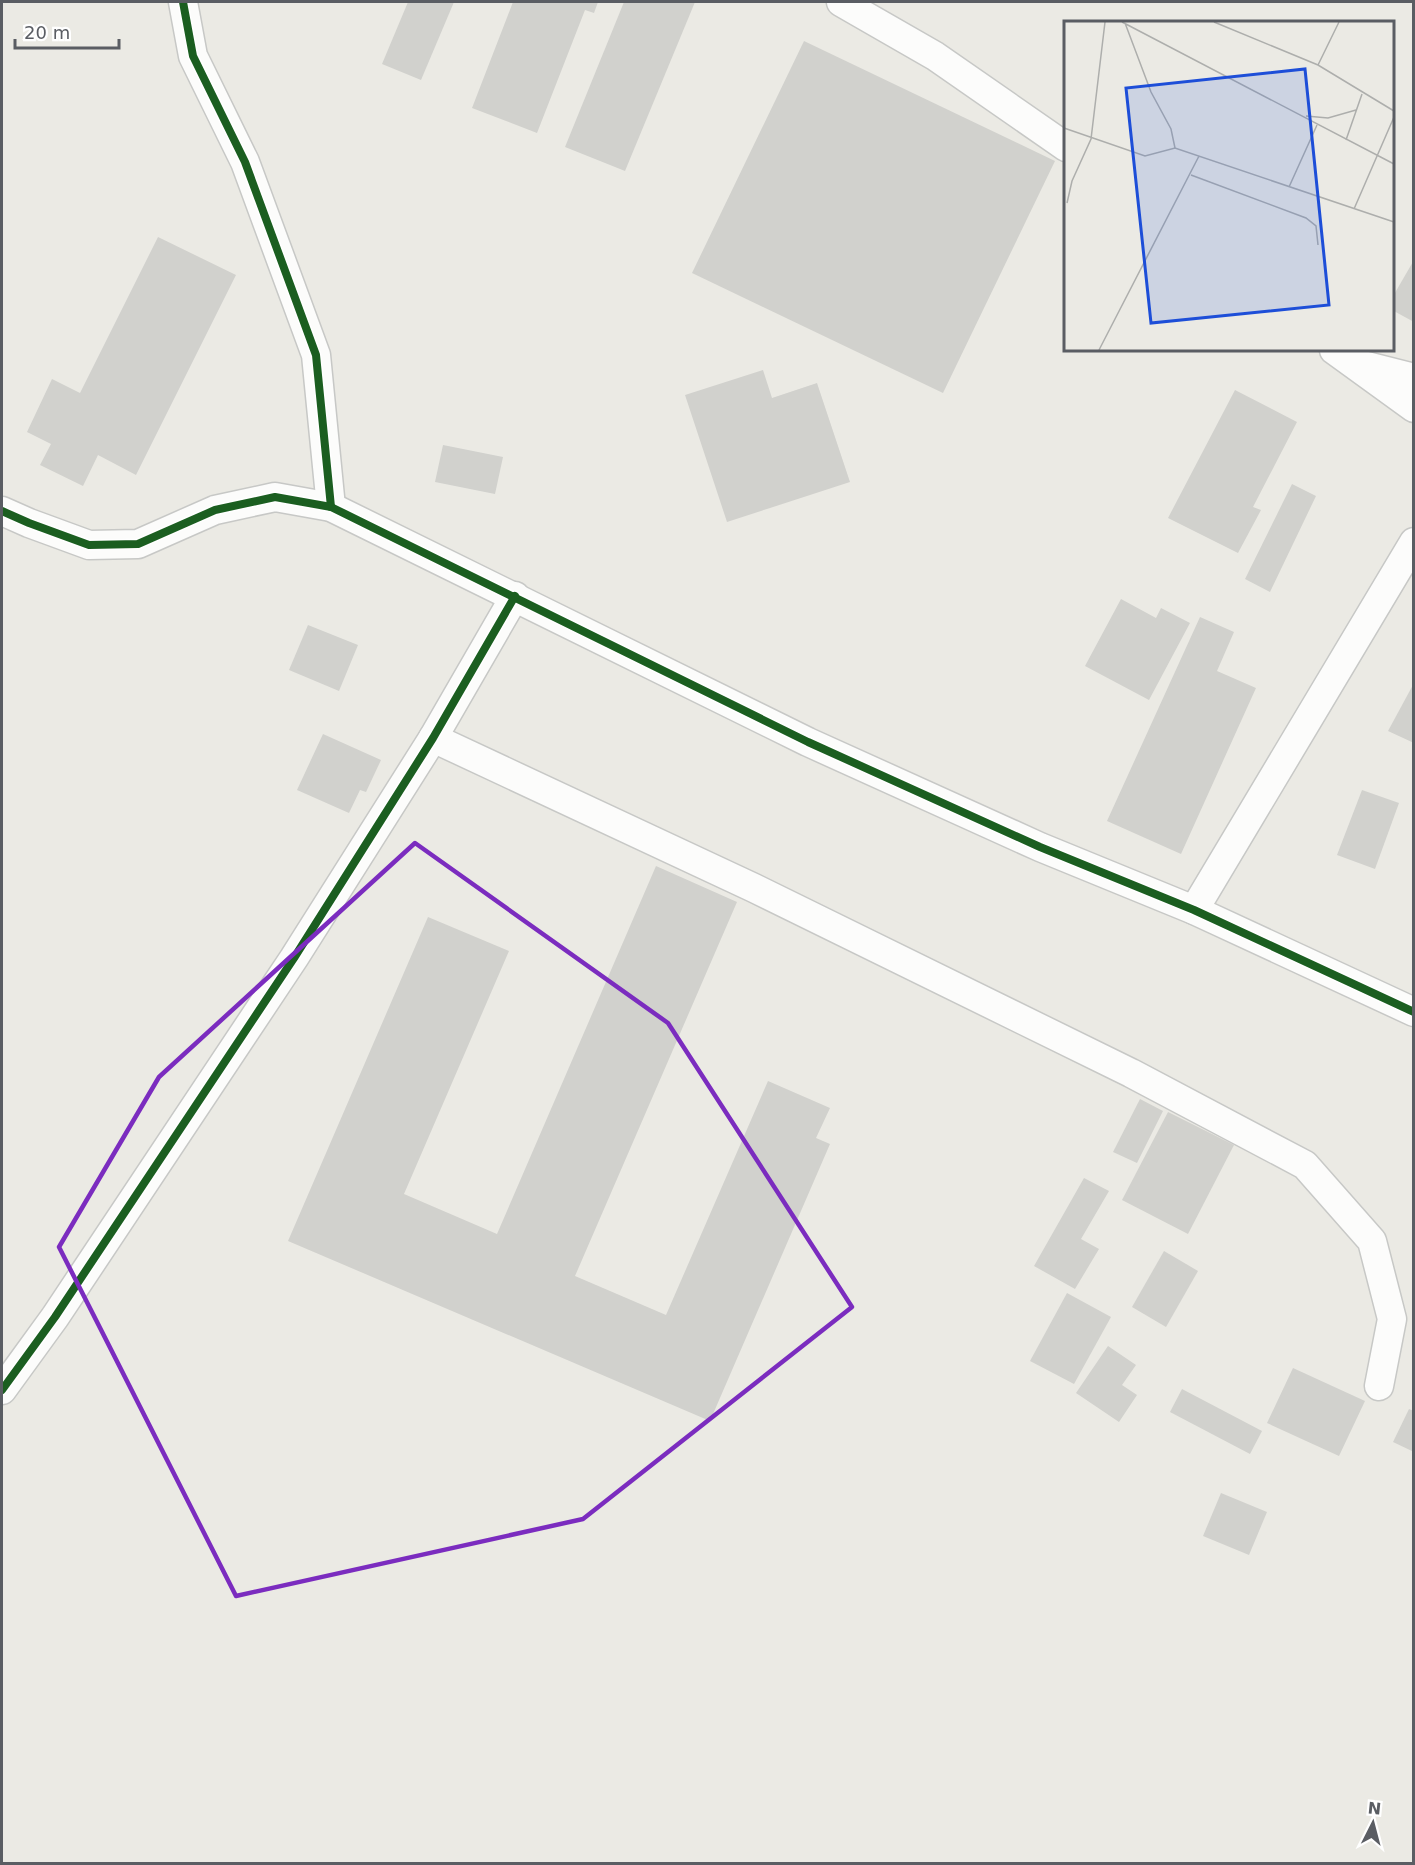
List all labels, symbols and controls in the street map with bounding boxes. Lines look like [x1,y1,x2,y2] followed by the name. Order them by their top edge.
[15,12,118,50] scale bar
[1064,21,1394,351] inset map
[24,22,70,43] text: 20 m
[1343,1793,1403,1853] north arrow
[1367,1798,1382,1819] text: N

